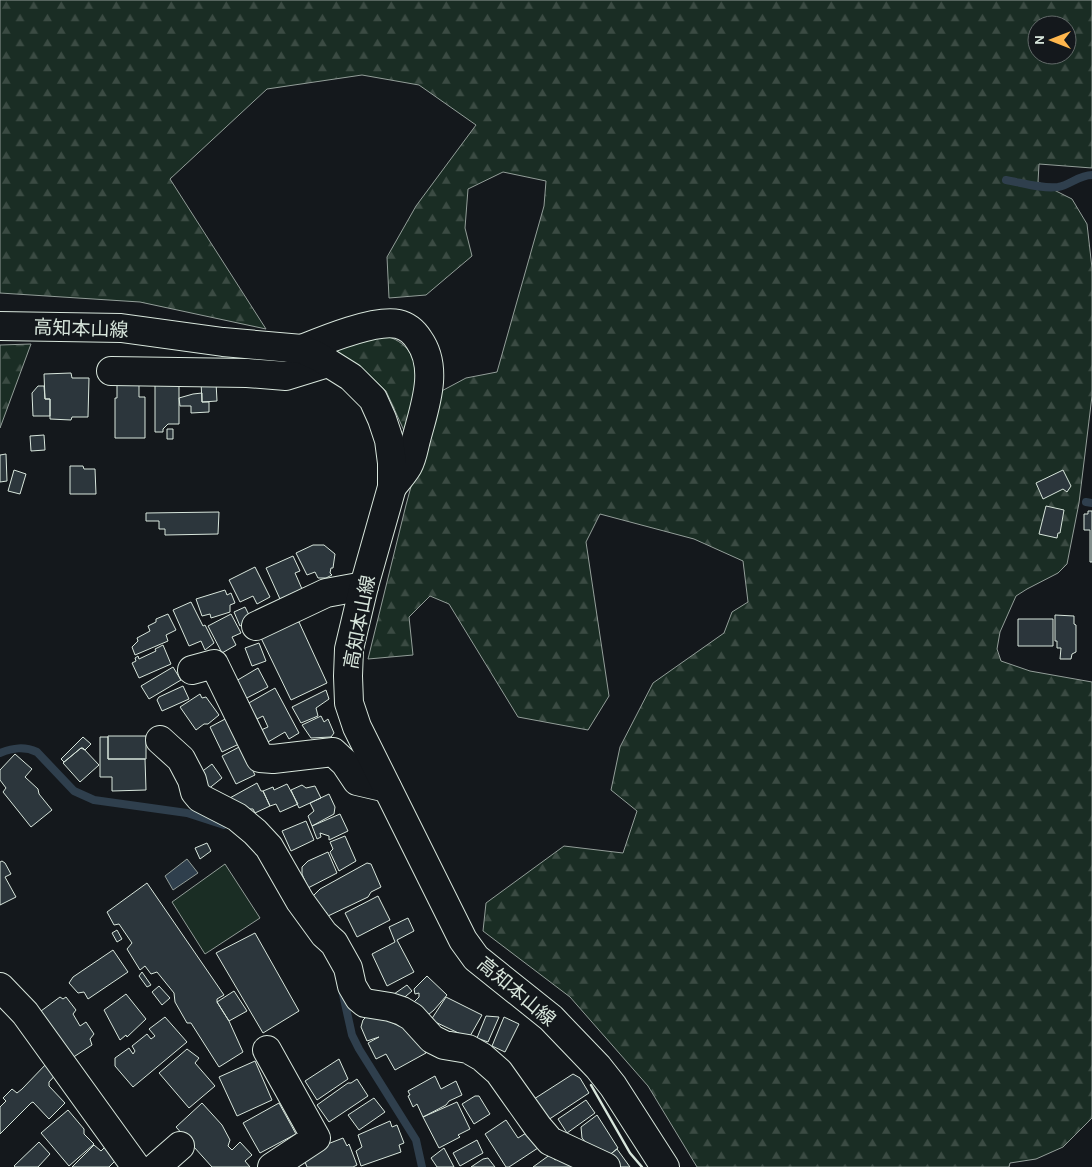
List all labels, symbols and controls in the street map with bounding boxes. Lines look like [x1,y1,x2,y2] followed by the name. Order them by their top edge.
[1027,15,1077,65] north arrow
[1031,35,1048,45] text: N
[33,316,129,342] street label: 高知本山線
[340,573,380,671] street label: 高知本山線
[473,953,560,1031] street label: 高知本山線

